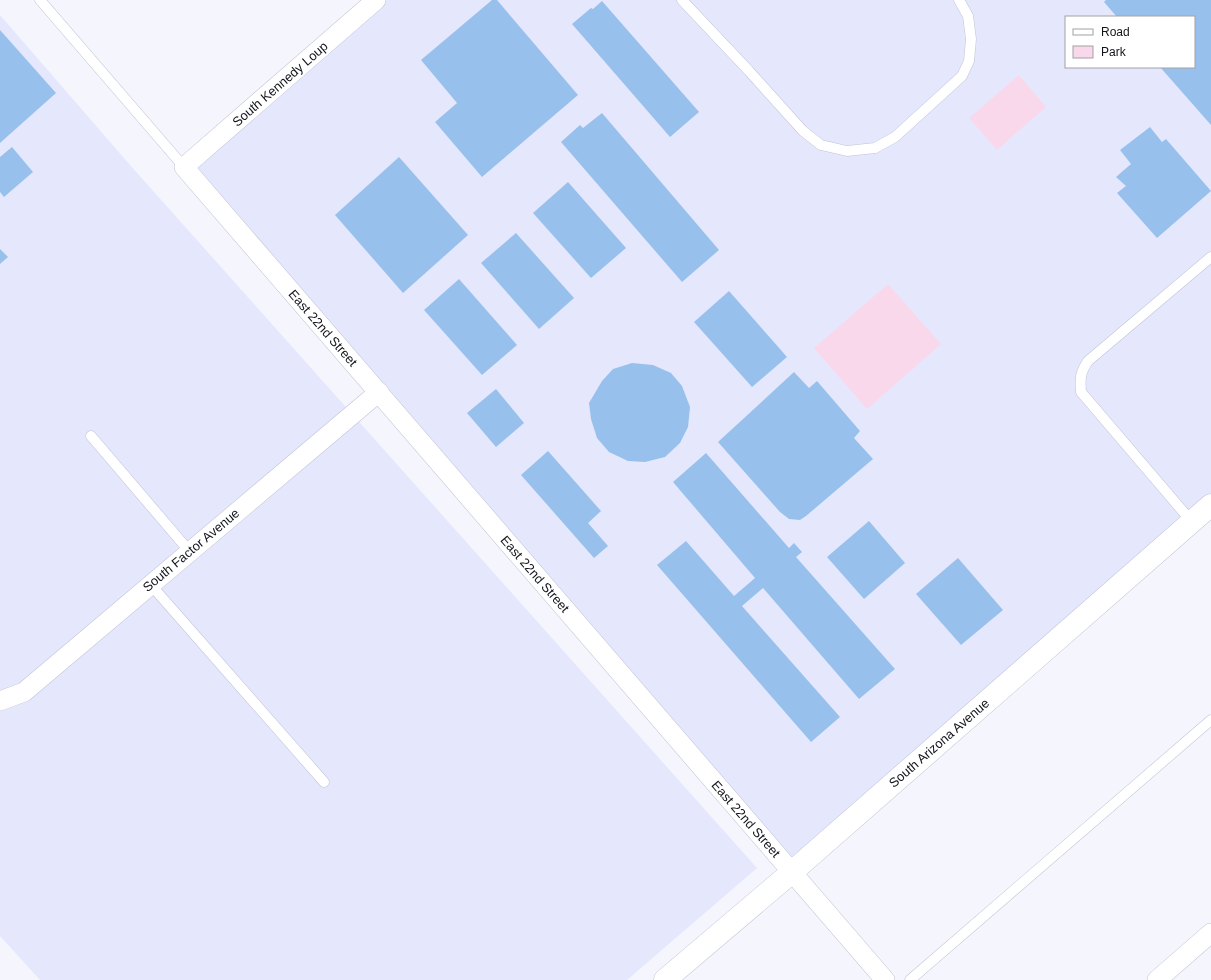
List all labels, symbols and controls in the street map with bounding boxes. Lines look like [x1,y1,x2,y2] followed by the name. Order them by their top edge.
[1065,16,1195,68] legend
[1101,25,1130,39] text: Road
[229,39,331,129] street label: South Kennedy Loup
[1101,45,1127,59] text: Park
[286,287,361,370] street label: East 22nd Street
[140,505,242,595] street label: South Factor Avenue
[498,533,573,616] street label: East 22nd Street
[886,695,992,791] street label: South Arizona Avenue
[709,778,784,861] street label: East 22nd Street

